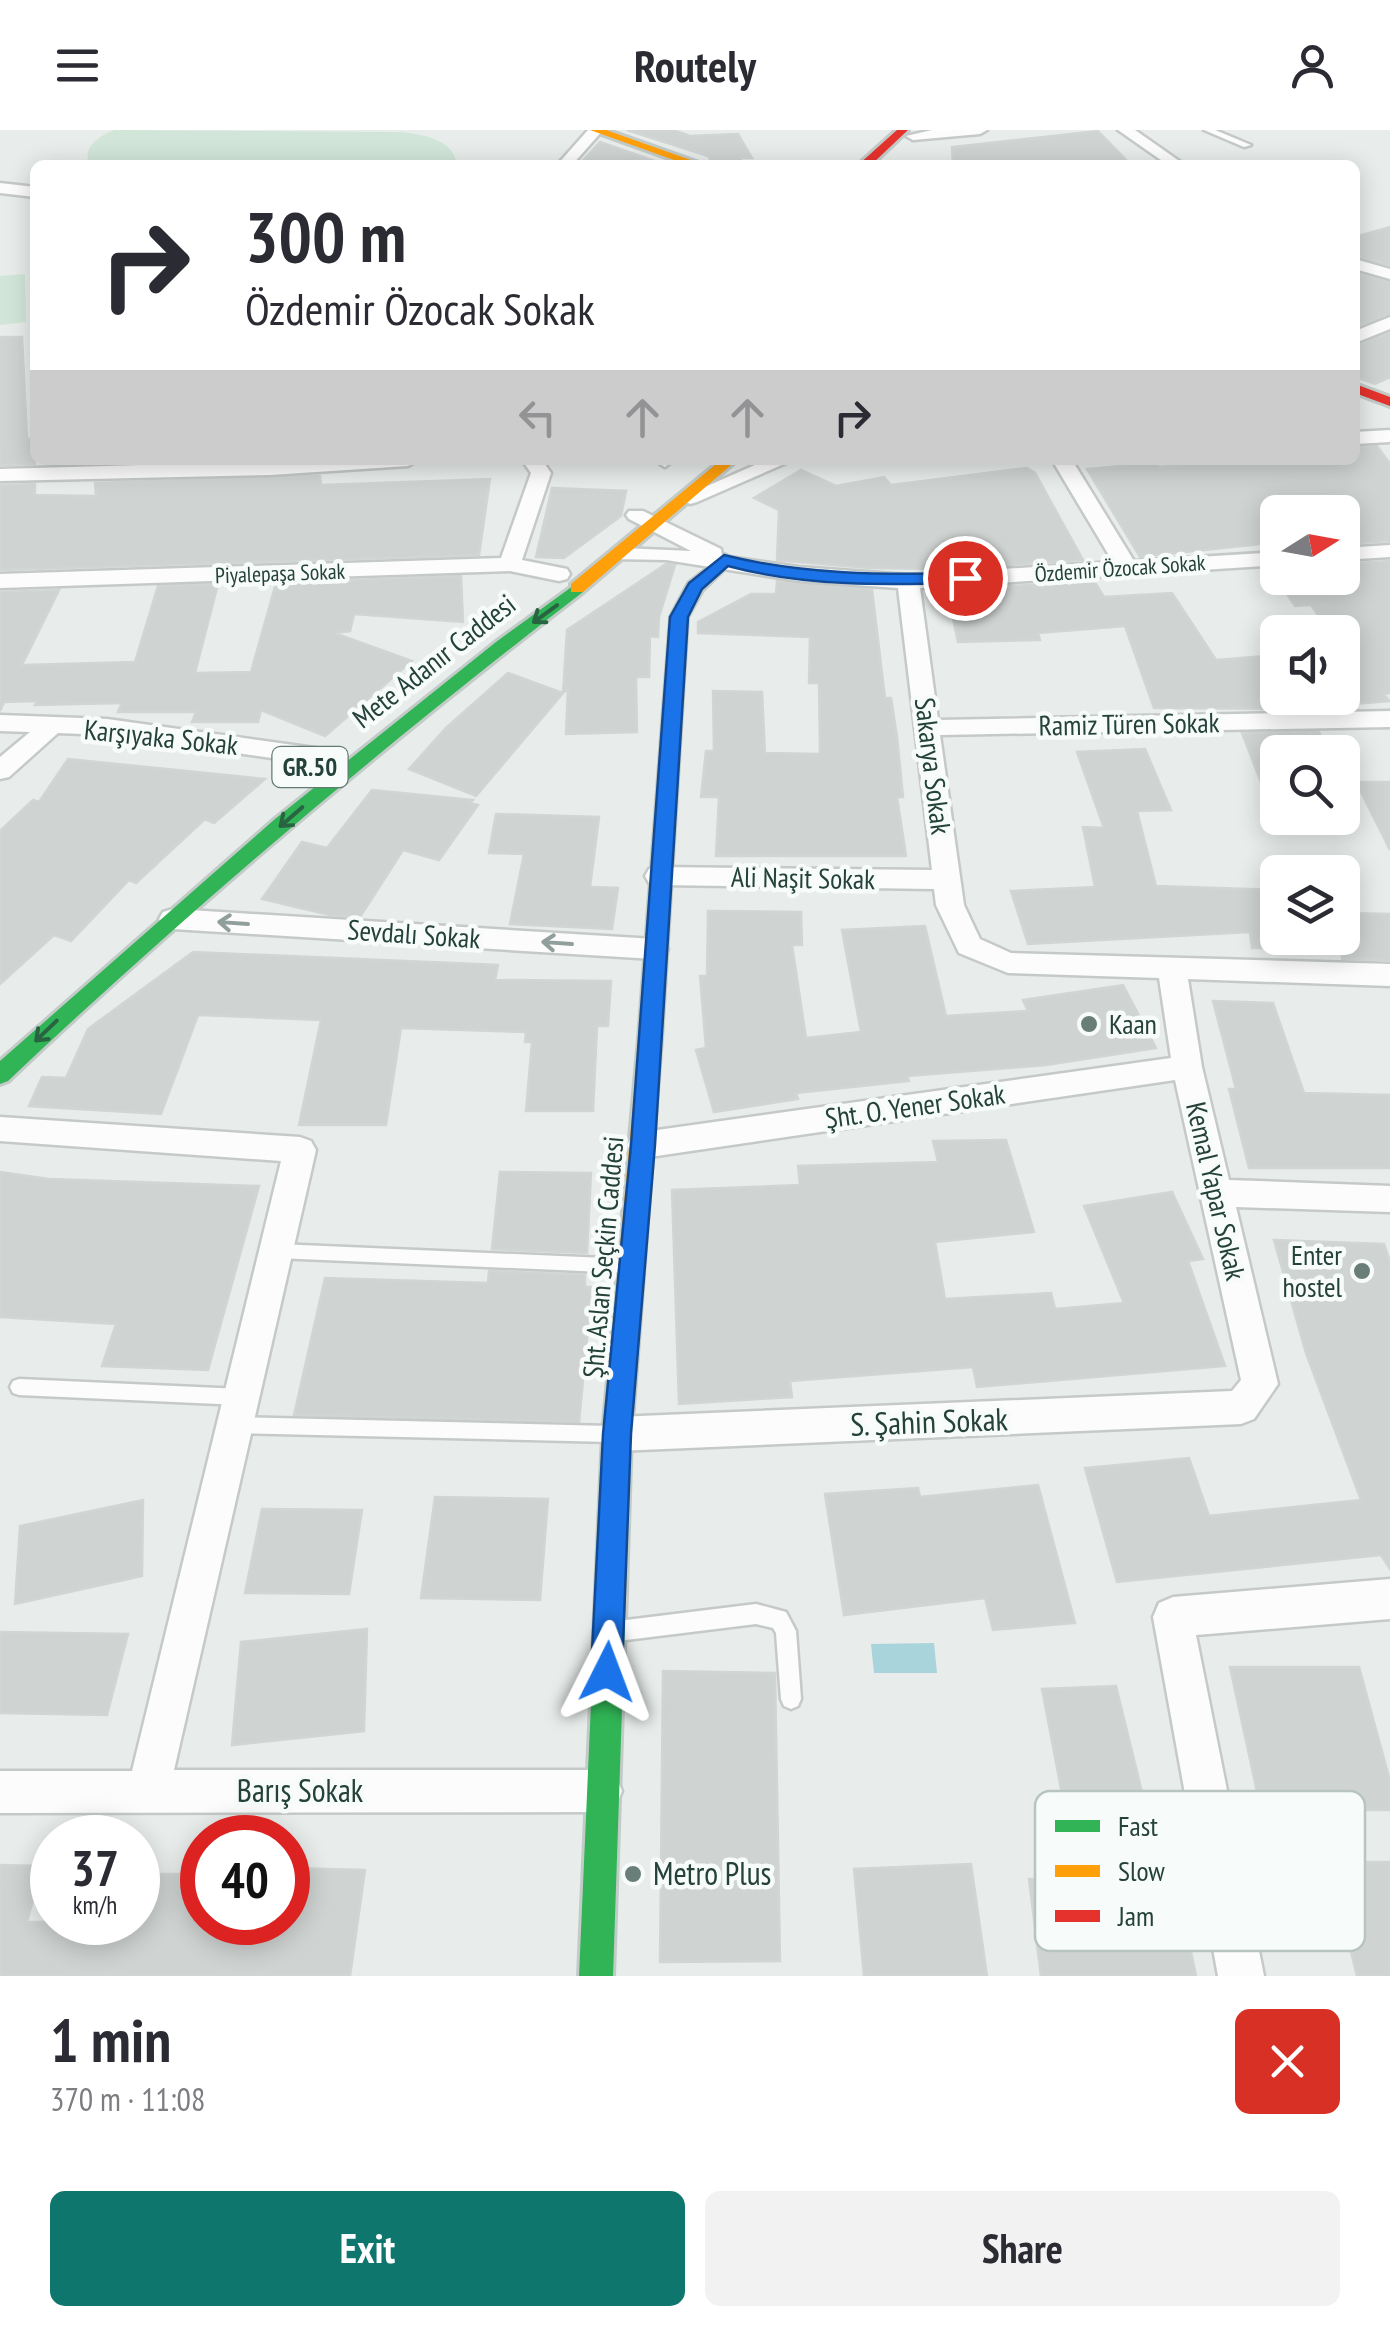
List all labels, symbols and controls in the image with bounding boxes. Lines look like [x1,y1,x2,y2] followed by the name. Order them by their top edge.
[634,36,756,94] text: Routely
[50,38,105,93] icon: menu
[1285,38,1340,93] icon: person
[245,191,406,281] text: 300 m
[80,200,210,330] icon: right
[245,279,595,337] text: Özdemir Özocak Sokak
[510,390,565,445] icon: left
[615,390,670,445] icon: ahead
[720,390,775,445] icon: ahead
[825,390,880,445] icon: right
[1260,495,1360,595] north arrow
[1260,495,1360,955] map controls
[923,536,1008,621] pin
[1034,548,1207,588] street label: Özdemir Özocak Sokak
[938,551,993,606] icon: arrive
[215,557,346,589] street label: Piyalepaşa Sokak
[345,585,523,736] street label: Mete Adanır Caddesi
[531,603,559,624] one-way arrow
[1260,615,1360,715] button: sound
[907,695,960,837] street label: Sakarya Sokak
[1038,703,1220,744] street label: Ramiz Türen Sokak
[82,710,240,763] street label: Karşıyaka Sokak
[1260,735,1360,835] button: search
[272,747,348,787] road number: GR.50
[278,805,304,827] one-way arrow
[1260,855,1360,955] button: layers
[731,858,876,897] street label: Ali Naşit Sokak
[346,910,482,957] street label: Sevdalı Sokak
[217,913,249,932] one-way arrow
[542,933,574,952] one-way arrow
[1109,1005,1157,1042] place label: Kaan
[1078,1013,1100,1035] marker: Kaan
[34,1018,59,1042] one-way arrow
[823,1075,1007,1136] street label: Şht. O. Yener Sokak
[1178,1098,1255,1284] street label: Kemal Yapar Sokak
[574,1135,631,1379] street label: Şht. Aslan Seçkin Caddesi
[1283,1236,1342,1305] place label: Enter hostel
[1351,1260,1373,1282] marker: Enter hostel
[849,1397,1009,1445] street label: S. Şahin Sokak
[555,1620,659,1724] position arrow
[237,1769,364,1811] street label: Barış Sokak
[1035,1791,1365,1951] legend
[1118,1807,1158,1844] text: Fast
[180,1815,310,1945] speed limit sign: 40
[71,1835,119,1900] text: 37
[653,1852,771,1894] place label: Metro Plus
[1118,1852,1165,1889] text: Slow
[622,1863,644,1885] marker: Metro Plus
[73,1889,117,1921] text: km/h
[1117,1897,1154,1934] text: Jam
[50,2001,171,2079] text: 1 min
[1235,2009,1340,2114] button: close
[50,2078,205,2120] text: 370 m · 11:08
[50,2191,685,2306] button: Exit
[705,2191,1340,2306] button: Share

